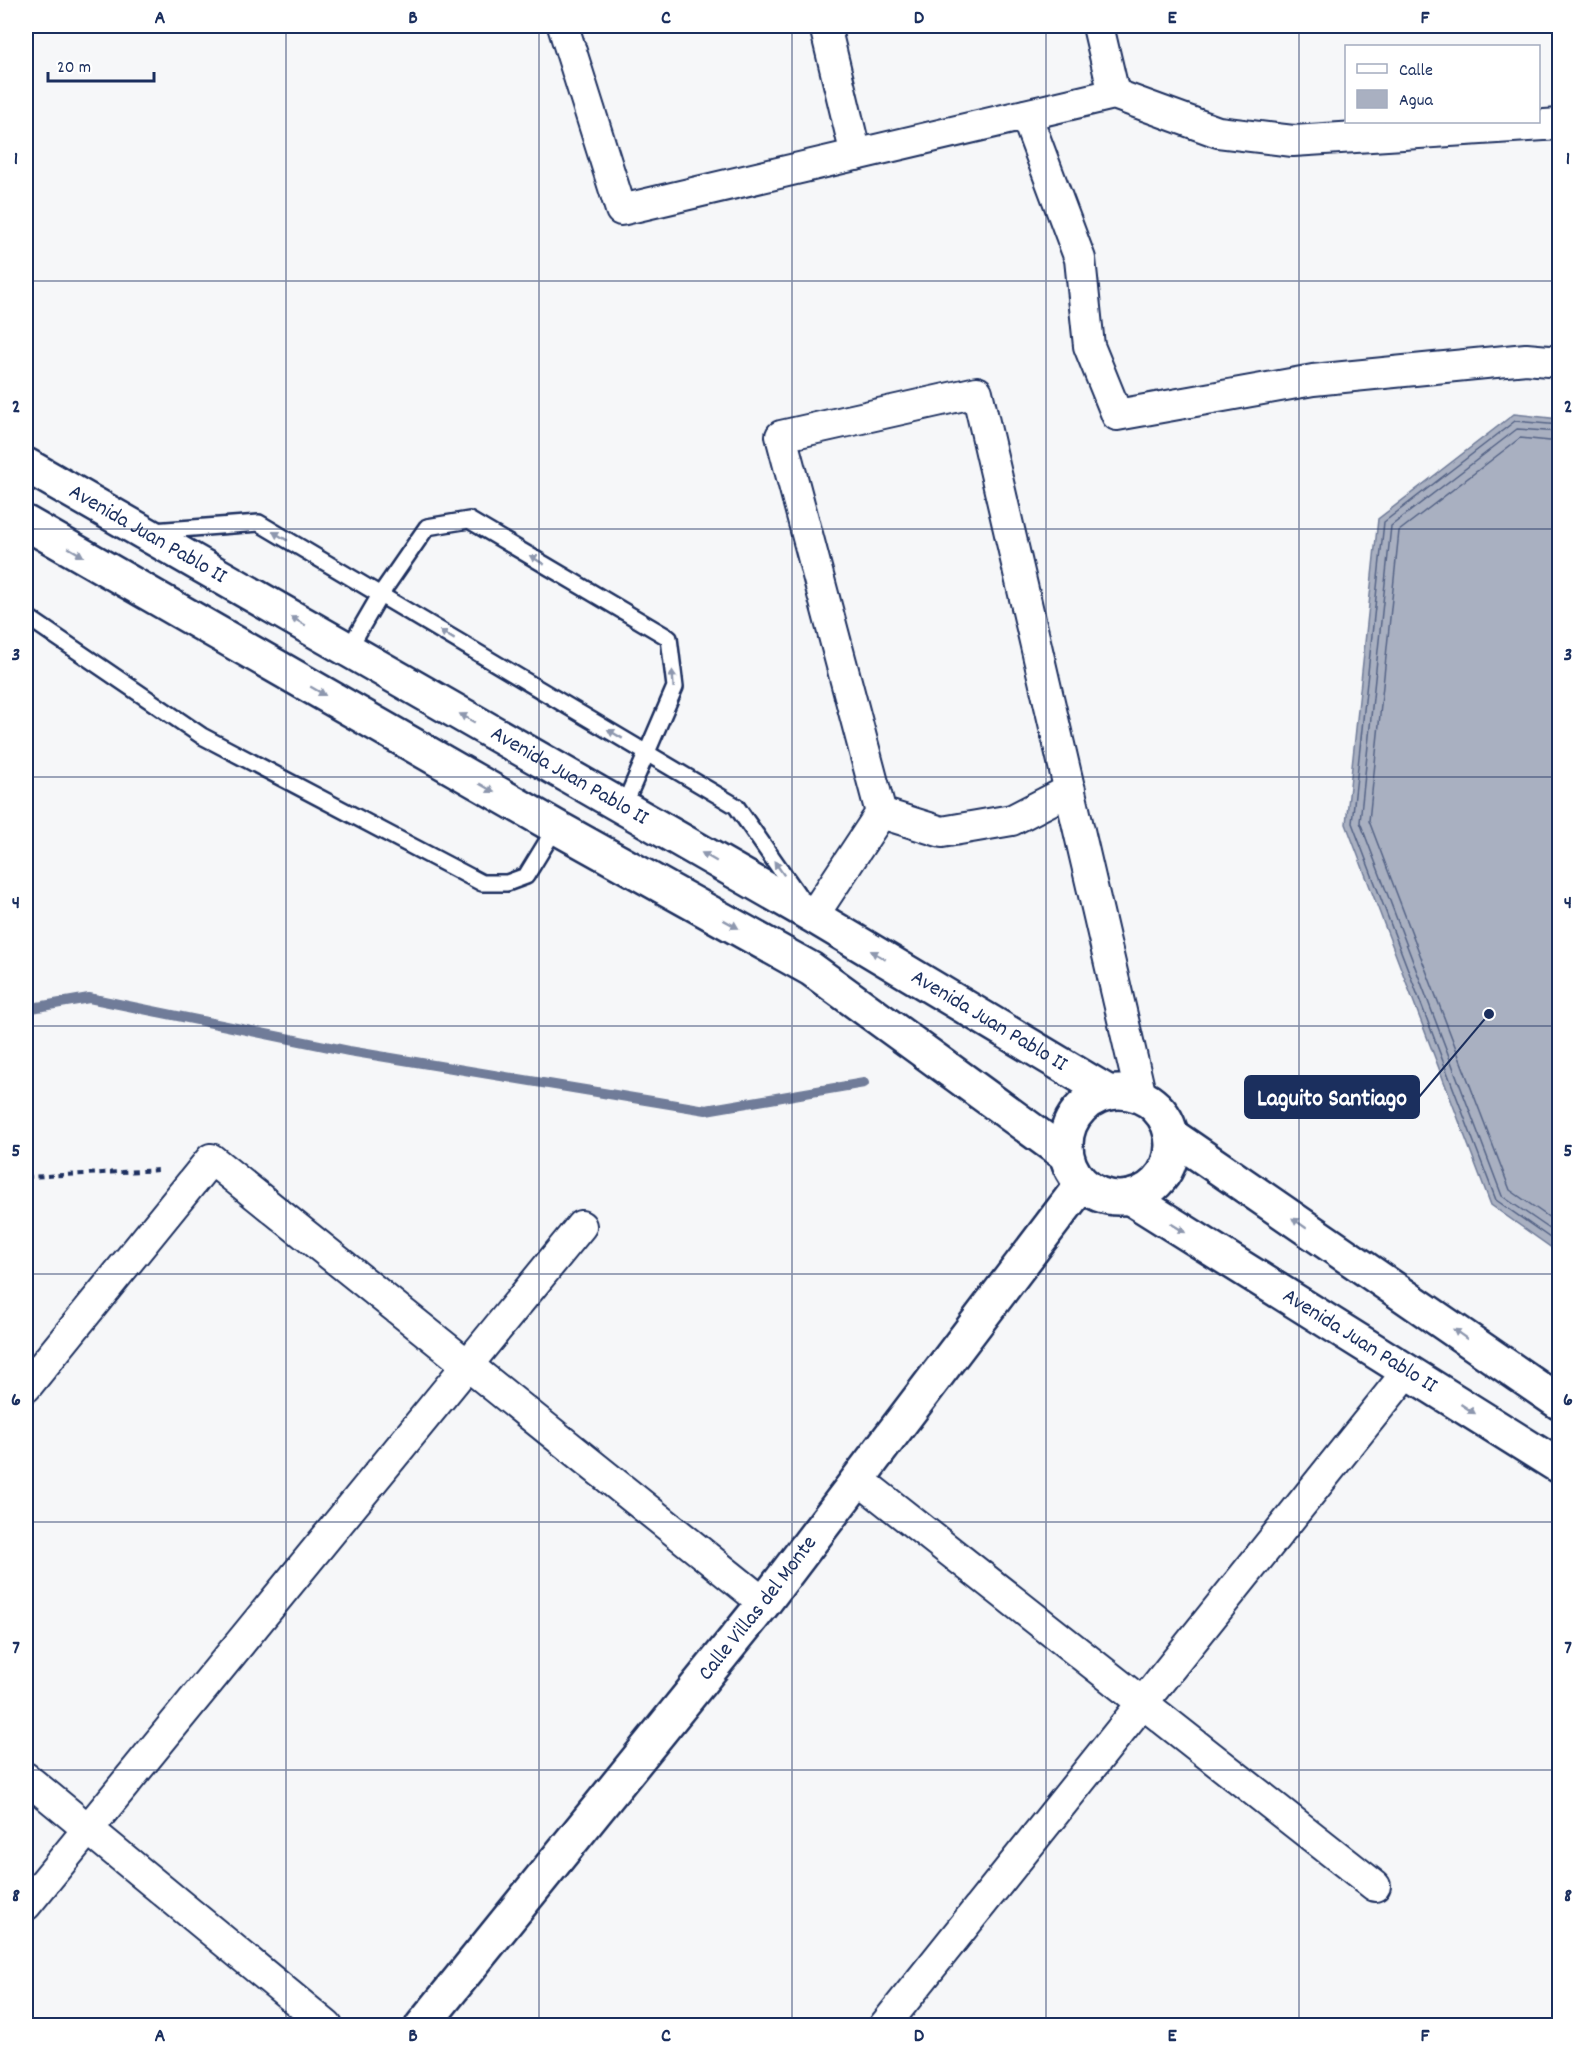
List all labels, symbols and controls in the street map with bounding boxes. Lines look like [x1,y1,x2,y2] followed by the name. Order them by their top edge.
[155,5,166,33] text: A
[408,5,418,33] text: B
[661,5,671,33] text: C
[914,5,925,33] text: D
[1167,5,1177,33] text: E
[1421,5,1431,33] text: F
[48,45,154,83] scale bar
[1345,45,1540,123] legend
[57,56,91,81] text: 20 m
[1399,59,1433,84] text: Calle
[1399,89,1433,114] text: Agua
[14,146,18,174] text: 1
[1566,146,1570,174] text: 1
[12,394,20,422] text: 2
[1564,394,1572,422] text: 2
[63,477,232,592] street label: Avenida Juan Pablo II
[272,530,288,541] one-way arrow
[68,547,85,557] one-way arrow
[528,555,545,565] one-way arrow
[290,616,306,627] one-way arrow
[438,630,455,640] one-way arrow
[12,642,20,670] text: 3
[1564,642,1572,670] text: 3
[669,670,678,689] one-way arrow
[310,686,327,696] one-way arrow
[459,713,475,724] one-way arrow
[484,719,654,834] street label: Avenida Juan Pablo II
[607,729,623,740] one-way arrow
[479,783,496,793] one-way arrow
[701,852,718,862] one-way arrow
[774,860,785,876] one-way arrow
[12,890,20,918] text: 4
[1564,890,1572,918] text: 4
[722,919,739,929] one-way arrow
[870,949,886,960] one-way arrow
[905,962,1073,1080] street label: Avenida Juan Pablo II
[1245,1076,1419,1118] callout: Laguito Santiago
[1257,1083,1407,1117] text: Laguito Santiago
[11,1138,21,1166] text: 5
[1563,1138,1573,1166] text: 5
[1292,1217,1308,1229] one-way arrow
[1170,1222,1186,1233] one-way arrow
[1276,1281,1443,1402] street label: Avenida Juan Pablo II
[1452,1328,1468,1340] one-way arrow
[11,1387,21,1415] text: 6
[1563,1387,1573,1415] text: 6
[1460,1404,1476,1415] one-way arrow
[691,1529,825,1688] street label: Calle Villas del Monte
[12,1635,20,1663] text: 7
[1564,1635,1572,1663] text: 7
[12,1883,20,1911] text: 8
[1564,1883,1572,1911] text: 8
[155,2023,166,2051] text: A
[408,2023,418,2051] text: B
[661,2023,671,2051] text: C
[914,2023,925,2051] text: D
[1167,2023,1177,2051] text: E
[1421,2023,1431,2051] text: F

